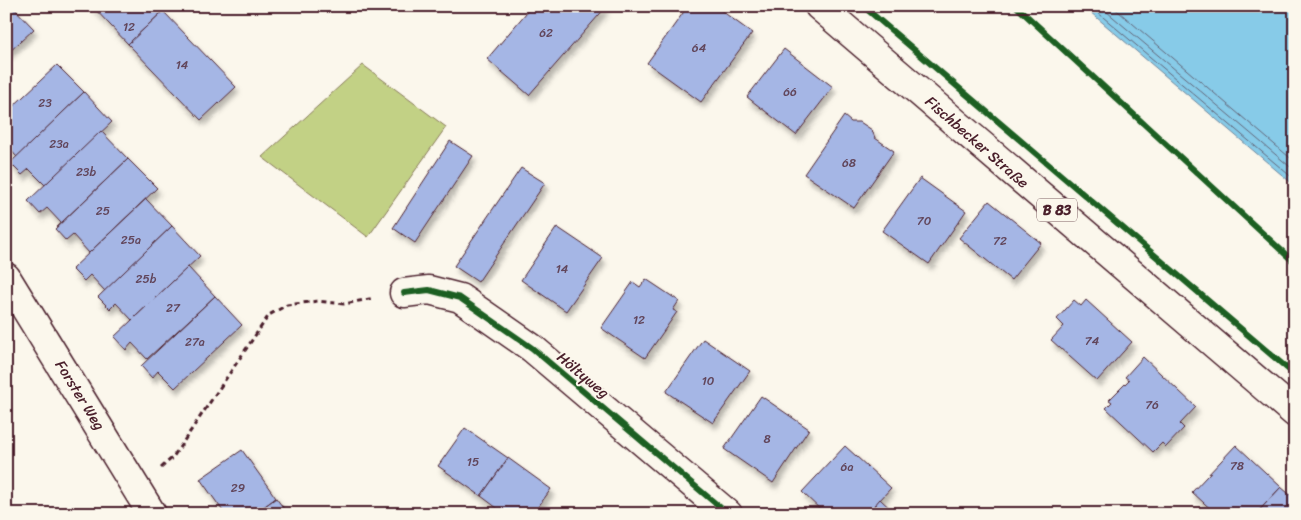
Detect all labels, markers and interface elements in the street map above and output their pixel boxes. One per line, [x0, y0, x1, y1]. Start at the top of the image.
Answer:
house number: 12 [123, 16, 135, 38]
house number: 62 [539, 22, 553, 44]
house number: 64 [692, 37, 707, 59]
house number: 14 [176, 54, 189, 76]
house number: 66 [783, 81, 797, 103]
street label: Fischbecker Straße [919, 89, 1035, 195]
house number: 23 [38, 92, 52, 114]
house number: 23a [49, 133, 69, 155]
house number: 68 [842, 152, 856, 174]
house number: 23b [76, 161, 96, 183]
road number: B 83 [1037, 198, 1077, 222]
house number: 25 [96, 200, 110, 222]
house number: 70 [917, 210, 932, 232]
house number: 25a [121, 229, 141, 251]
house number: 72 [993, 230, 1007, 252]
house number: 14 [556, 258, 569, 280]
house number: 25b [136, 268, 157, 290]
house number: 27 [166, 297, 181, 319]
house number: 12 [633, 309, 645, 331]
house number: 74 [1085, 330, 1100, 352]
house number: 27a [185, 331, 205, 353]
street label: Höltyweg [551, 345, 616, 405]
street label: Forster Weg [48, 355, 112, 436]
house number: 10 [702, 370, 715, 392]
house number: 76 [1145, 394, 1159, 416]
house number: 8 [763, 428, 771, 450]
house number: 15 [467, 451, 479, 473]
house number: 78 [1230, 455, 1244, 477]
house number: 6a [841, 456, 853, 478]
house number: 29 [231, 477, 245, 499]

